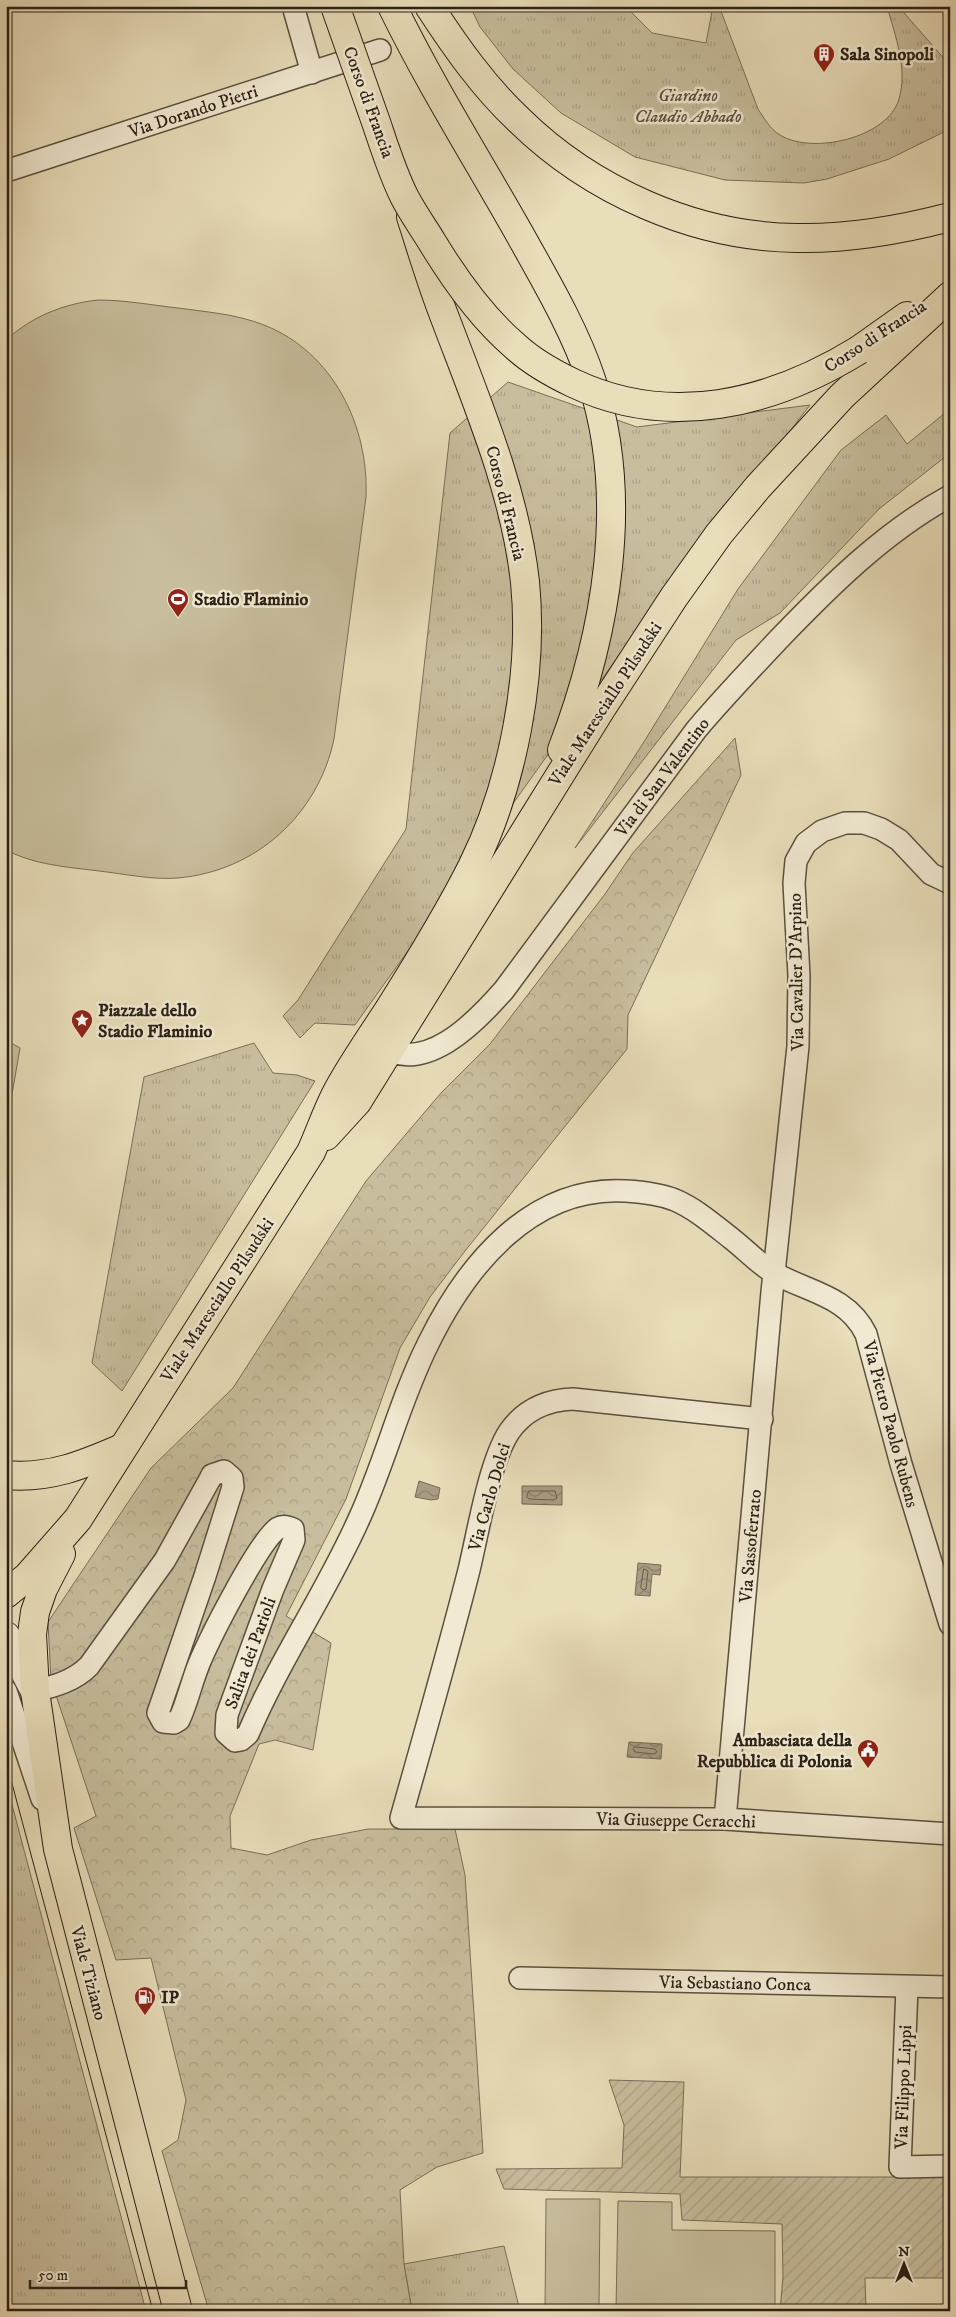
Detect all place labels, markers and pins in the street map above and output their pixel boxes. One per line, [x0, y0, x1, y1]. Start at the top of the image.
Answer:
building icon: Sala Sinopoli [812, 42, 836, 73]
place label: Sala Sinopoli [840, 44, 934, 66]
sports icon: Stadio Flaminio [166, 587, 190, 618]
place label: Stadio Flaminio [194, 589, 308, 611]
place label: Piazzale dello Stadio Flaminio [98, 1000, 212, 1043]
place icon: Piazzale dello Stadio Flaminio [70, 1008, 94, 1039]
place label: Ambasciata della Repubblica di Polonia [697, 1730, 852, 1773]
public building icon: Ambasciata della Repubblica di Polonia [856, 1738, 880, 1769]
fuel station icon: IP [133, 1985, 157, 2016]
place label: IP [161, 1987, 179, 2009]

